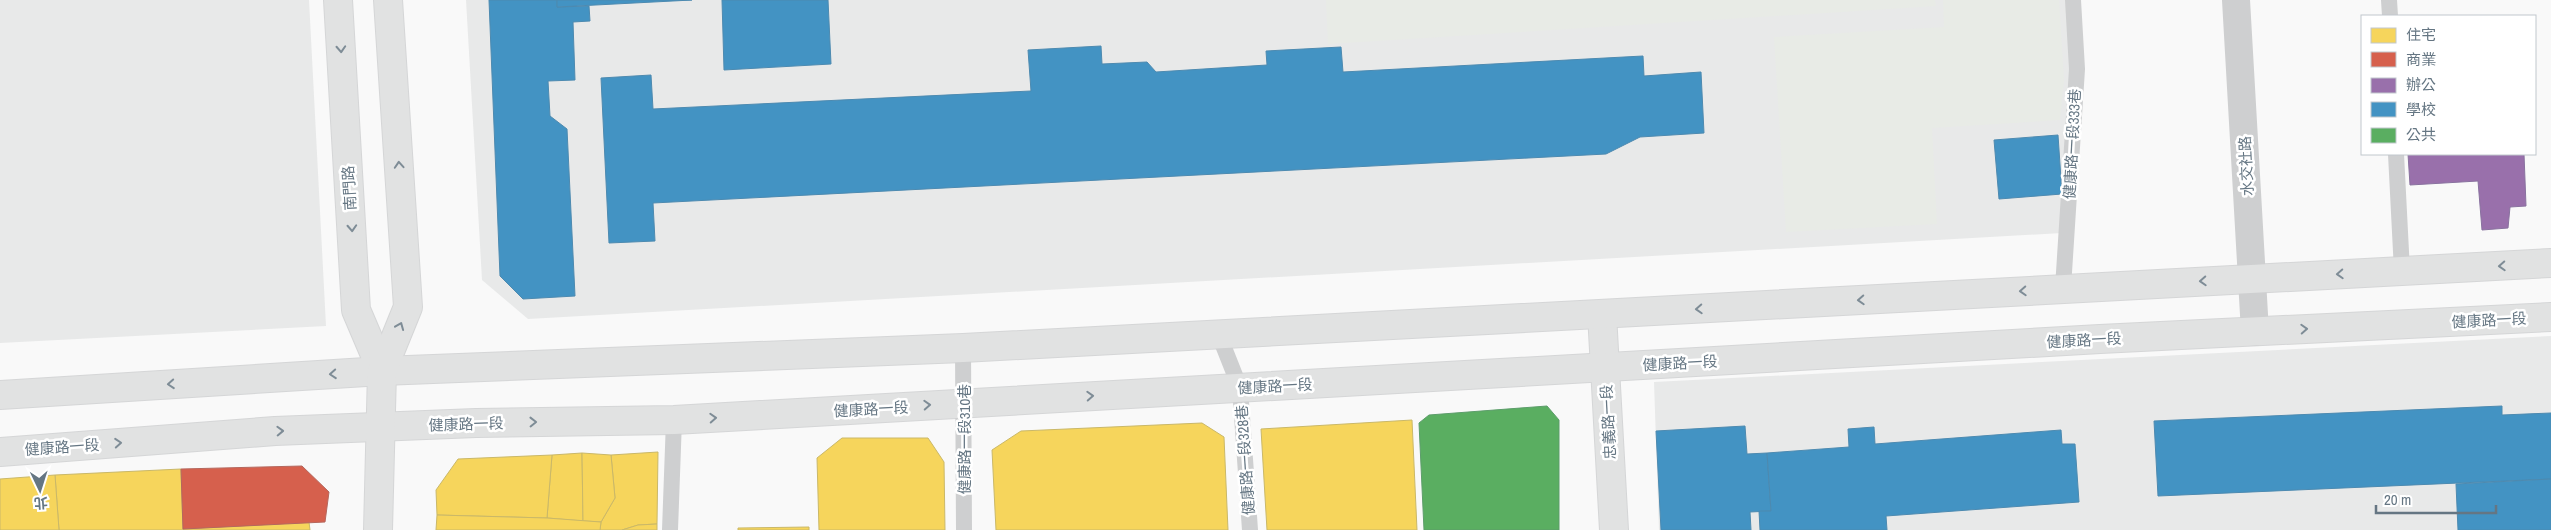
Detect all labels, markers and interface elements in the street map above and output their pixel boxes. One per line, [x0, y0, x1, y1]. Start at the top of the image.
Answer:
legend [2361, 15, 2536, 155]
text: 住宅 [2406, 24, 2436, 45]
one-way arrow [336, 45, 347, 53]
text: 商業 [2406, 49, 2436, 70]
text: 辦公 [2406, 74, 2436, 95]
street label: 健康路一段333巷 [2059, 88, 2085, 200]
text: 學校 [2406, 99, 2436, 120]
text: 公共 [2406, 124, 2436, 145]
street label: 水交社路 [2234, 135, 2258, 197]
one-way arrow [393, 161, 404, 169]
street label: 南門路 [337, 165, 361, 211]
one-way arrow [346, 225, 357, 233]
one-way arrow [2498, 260, 2506, 271]
one-way arrow [2336, 269, 2344, 280]
one-way arrow [2199, 276, 2206, 286]
one-way arrow [2019, 285, 2027, 296]
one-way arrow [1857, 294, 1865, 305]
one-way arrow [1695, 303, 1703, 314]
street label: 健康路一段 [2451, 308, 2527, 332]
one-way arrow [394, 322, 405, 331]
one-way arrow [2300, 324, 2308, 335]
street label: 健康路一段 [2046, 328, 2122, 352]
street label: 健康路一段 [1642, 351, 1718, 375]
one-way arrow [329, 369, 337, 380]
street label: 健康路一段 [1237, 374, 1313, 398]
one-way arrow [167, 379, 175, 390]
street label: 健康路一段310巷 [954, 384, 975, 494]
street label: 忠義路一段 [1596, 384, 1620, 460]
one-way arrow [1086, 391, 1094, 402]
street label: 健康路一段 [833, 397, 909, 421]
one-way arrow [924, 400, 932, 411]
street label: 健康路一段328巷 [1231, 404, 1259, 516]
street label: 健康路一段 [428, 412, 504, 436]
one-way arrow [709, 412, 717, 423]
one-way arrow [530, 417, 537, 427]
one-way arrow [277, 425, 285, 436]
street label: 健康路一段 [24, 434, 100, 460]
one-way arrow [115, 437, 123, 448]
north arrow [15, 465, 65, 515]
scale bar [2376, 482, 2496, 514]
text: 20 m [2384, 489, 2411, 510]
text: 北 [33, 494, 49, 512]

